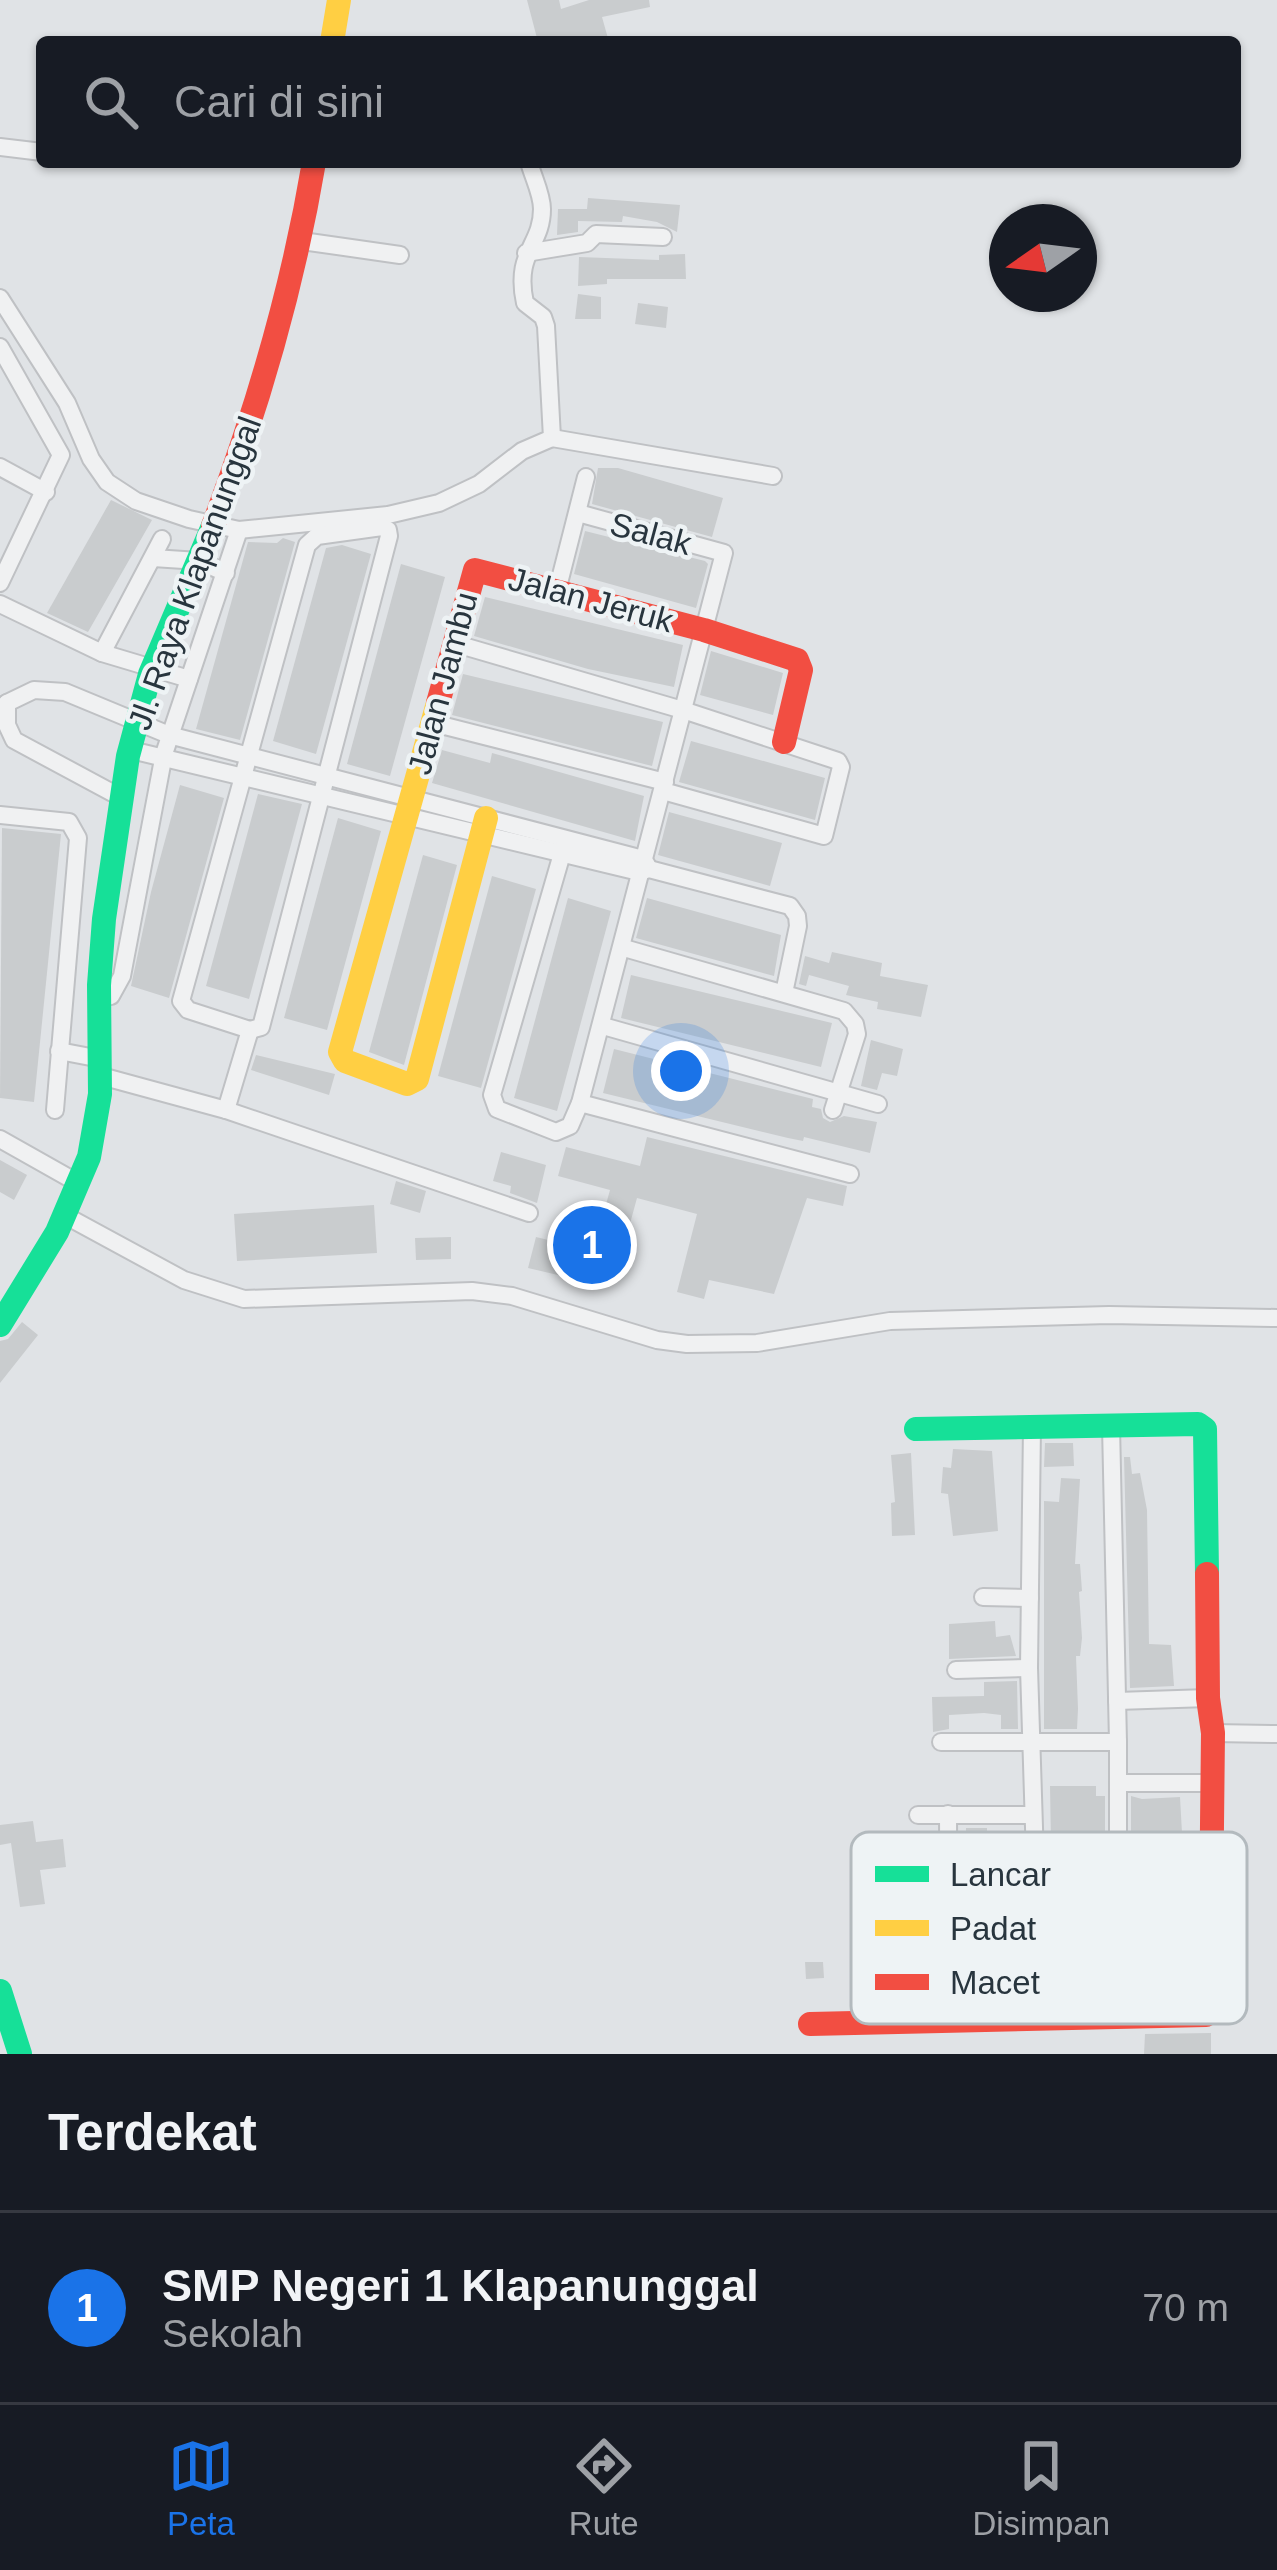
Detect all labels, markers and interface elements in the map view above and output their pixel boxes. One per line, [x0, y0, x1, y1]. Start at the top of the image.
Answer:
search box [36, 36, 1241, 168]
icon: search [78, 69, 144, 135]
text: Cari di sini [174, 76, 384, 127]
north arrow [989, 204, 1097, 312]
street label: Jl. Raya Klapanunggal [121, 412, 268, 735]
street label: Salak [606, 505, 696, 562]
street label: Jalan Jeruk [505, 560, 678, 639]
street label: Jalan Jambu [400, 588, 485, 778]
your location [651, 1041, 711, 1101]
pin: 1 [553, 1200, 631, 1290]
legend [851, 1832, 1247, 2024]
text: Lancar [950, 1856, 1051, 1893]
text: Padat [950, 1910, 1036, 1947]
text: Macet [950, 1964, 1040, 2001]
text: Terdekat [48, 2104, 257, 2161]
text: SMP Negeri 1 Klapanunggal [162, 2260, 759, 2311]
text: 1 [76, 2286, 98, 2329]
text: 70 m [1142, 2286, 1229, 2329]
text: Sekolah [162, 2312, 303, 2355]
tab: Peta [167, 2433, 235, 2543]
tab: Rute [569, 2433, 639, 2543]
tab: Disimpan [972, 2433, 1110, 2543]

